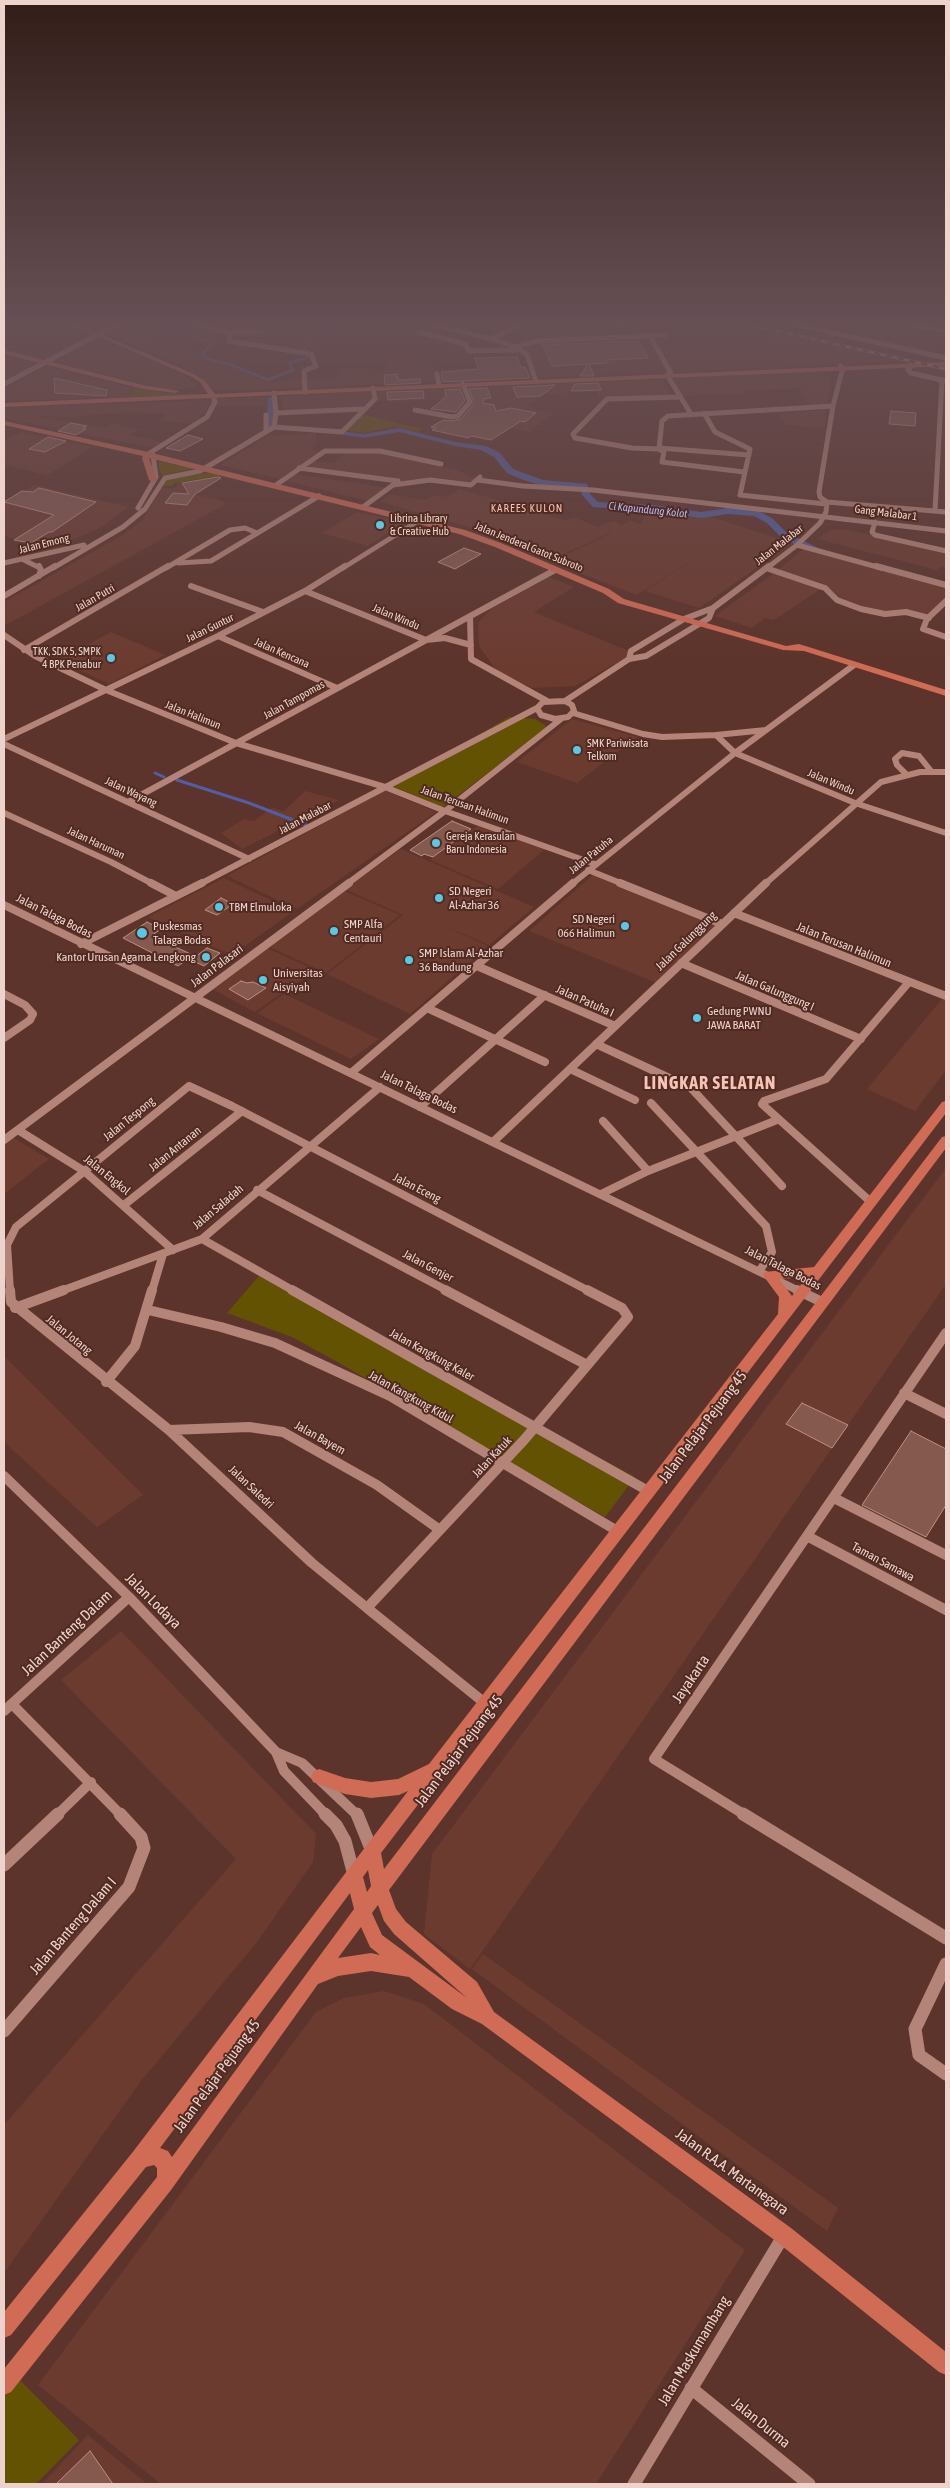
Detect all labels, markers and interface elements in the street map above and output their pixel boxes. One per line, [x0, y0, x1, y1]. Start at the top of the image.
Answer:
water label: Ci Kapundung Kolot [608, 499, 688, 521]
district label: KAREES KULON [489, 502, 565, 516]
street label: Gang Malabar 1 [854, 503, 918, 523]
place label: Librina Library & Creative Hub [390, 512, 449, 538]
marker: Librina Library & Creative Hub [374, 519, 386, 531]
street label: Jalan Jenderal Gatot Subroto [473, 519, 585, 575]
street label: Jalan Malabar [752, 522, 806, 568]
street label: Jalan Emong [17, 531, 71, 557]
street label: Jalan Putri [73, 581, 117, 615]
street label: Jalan Windu [370, 601, 422, 633]
street label: Jalan Guntur [184, 611, 236, 645]
street label: Jalan Kencana [253, 635, 311, 671]
place label: TKK, SDK 5, SMPK 4 BPK Penabur [33, 645, 101, 671]
marker: TKK, SDK 5, SMPK 4 BPK Penabur [105, 652, 117, 664]
street label: Jalan Tampomas [261, 678, 327, 722]
street label: Jalan Halimun [163, 698, 223, 732]
place label: SMK Pariwisata Telkom [587, 737, 648, 763]
marker: SMK Pariwisata Telkom [571, 744, 583, 756]
street label: Jalan Windu [805, 766, 857, 798]
street label: Jalan Wayang [103, 774, 159, 810]
street label: Jalan Terusan Halimun [419, 783, 511, 827]
street label: Jalan Malabar [276, 799, 334, 837]
street label: Jalan Haruman [65, 824, 127, 862]
place label: Gereja Kerasulan Baru Indonesia [446, 830, 515, 856]
street label: Jalan Patuha [566, 833, 616, 877]
marker: Gereja Kerasulan Baru Indonesia [430, 837, 442, 849]
place label: SD Negeri Al-Azhar 36 [449, 884, 499, 912]
street label: Jalan Talaga Bodas [14, 891, 94, 941]
marker: SD Negeri Al-Azhar 36 [433, 892, 445, 904]
place label: TBM Elmuloka [229, 900, 292, 914]
marker: TBM Elmuloka [213, 901, 225, 913]
street label: Jalan Galunggung [652, 908, 720, 974]
place label: SD Negeri 066 Halimun [558, 912, 615, 940]
place label: SMP Alfa Centauri [344, 917, 383, 945]
place label: Puskesmas Talaga Bodas [153, 919, 211, 947]
street label: Jalan Terusan Halimun [794, 919, 894, 971]
marker: SD Negeri 066 Halimun [619, 920, 631, 932]
marker: SMP Alfa Centauri [328, 925, 340, 937]
marker: Puskesmas Talaga Bodas [135, 926, 149, 940]
street label: Jalan Palasari [188, 942, 246, 990]
place label: SMP Islam Al-Azhar 36 Bandung [419, 946, 503, 974]
place label: Kantor Urusan Agama Lengkong [56, 950, 196, 964]
marker: Kantor Urusan Agama Lengkong [200, 951, 212, 963]
marker: SMP Islam Al-Azhar 36 Bandung [403, 954, 415, 966]
place label: Universitas Aisyiyah [273, 966, 323, 994]
street label: Jalan Galunggung I [734, 968, 816, 1014]
marker: Universitas Aisyiyah [257, 974, 269, 986]
street label: Jalan Patuha I [554, 982, 616, 1020]
place label: Gedung PWNU JAWA BARAT [707, 1004, 772, 1032]
marker: Gedung PWNU JAWA BARAT [691, 1012, 703, 1024]
street label: Jalan Talaga Bodas [378, 1067, 460, 1117]
district label: LINGKAR SELATAN [642, 1072, 778, 1094]
street label: Jalan Tespong [100, 1094, 158, 1144]
street label: Jalan Antanan [146, 1123, 204, 1175]
street label: Jalan Engkol [81, 1152, 133, 1198]
street label: Jalan Eceng [391, 1170, 443, 1206]
street label: Jalan Saladah [190, 1182, 246, 1232]
street label: Jalan Talaga Bodas [743, 1243, 823, 1293]
street label: Jalan Genjer [400, 1247, 456, 1285]
street label: Jalan Jotang [43, 1312, 95, 1358]
street label: Jalan Kangkung Kaler [387, 1326, 477, 1384]
street label: Jalan Pelajar Pejuang 45 [655, 1367, 751, 1487]
street label: Jalan Kangkung Kidul [366, 1368, 456, 1426]
street label: Jalan Bayem [292, 1418, 348, 1458]
street label: Jalan Katuk [469, 1433, 515, 1481]
street label: Jalan Saledri [225, 1462, 277, 1512]
street label: Taman Samawa [849, 1539, 917, 1585]
street label: Jalan Lodaya [121, 1569, 185, 1633]
street label: Jalan Banteng Dalam [18, 1586, 116, 1680]
street label: Jayakarta [668, 1652, 714, 1706]
street label: Jalan Pelajar Pejuang 45 [411, 1691, 507, 1811]
street label: Jalan Banteng Dalam I [26, 1874, 120, 1978]
street label: Jalan Pelajar Pejuang 45 [170, 2016, 264, 2136]
street label: Jalan R.A.A. Martanegara [672, 2125, 792, 2219]
street label: Jalan Maskumambang [654, 2293, 734, 2409]
street label: Jalan Durma [728, 2394, 794, 2452]

